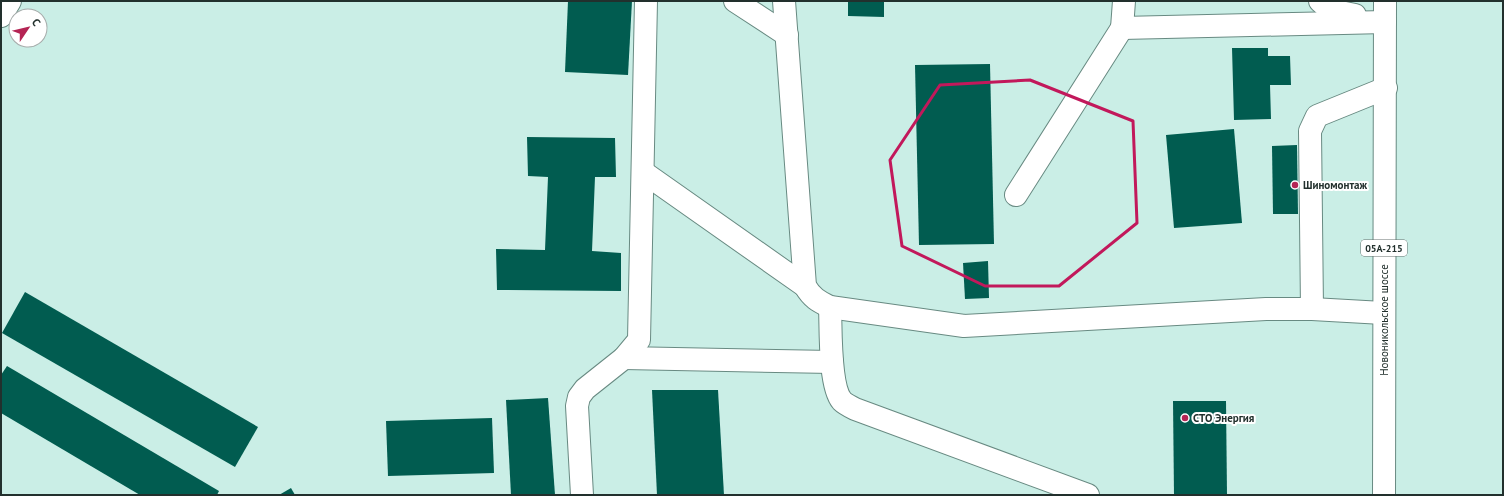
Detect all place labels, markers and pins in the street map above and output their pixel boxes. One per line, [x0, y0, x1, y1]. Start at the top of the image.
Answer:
place label: Шиномонтаж [1303, 178, 1367, 192]
marker: Шиномонтаж [1290, 180, 1300, 190]
place label: СТО Энергия [1193, 411, 1254, 425]
marker: СТО Энергия [1180, 413, 1190, 423]

